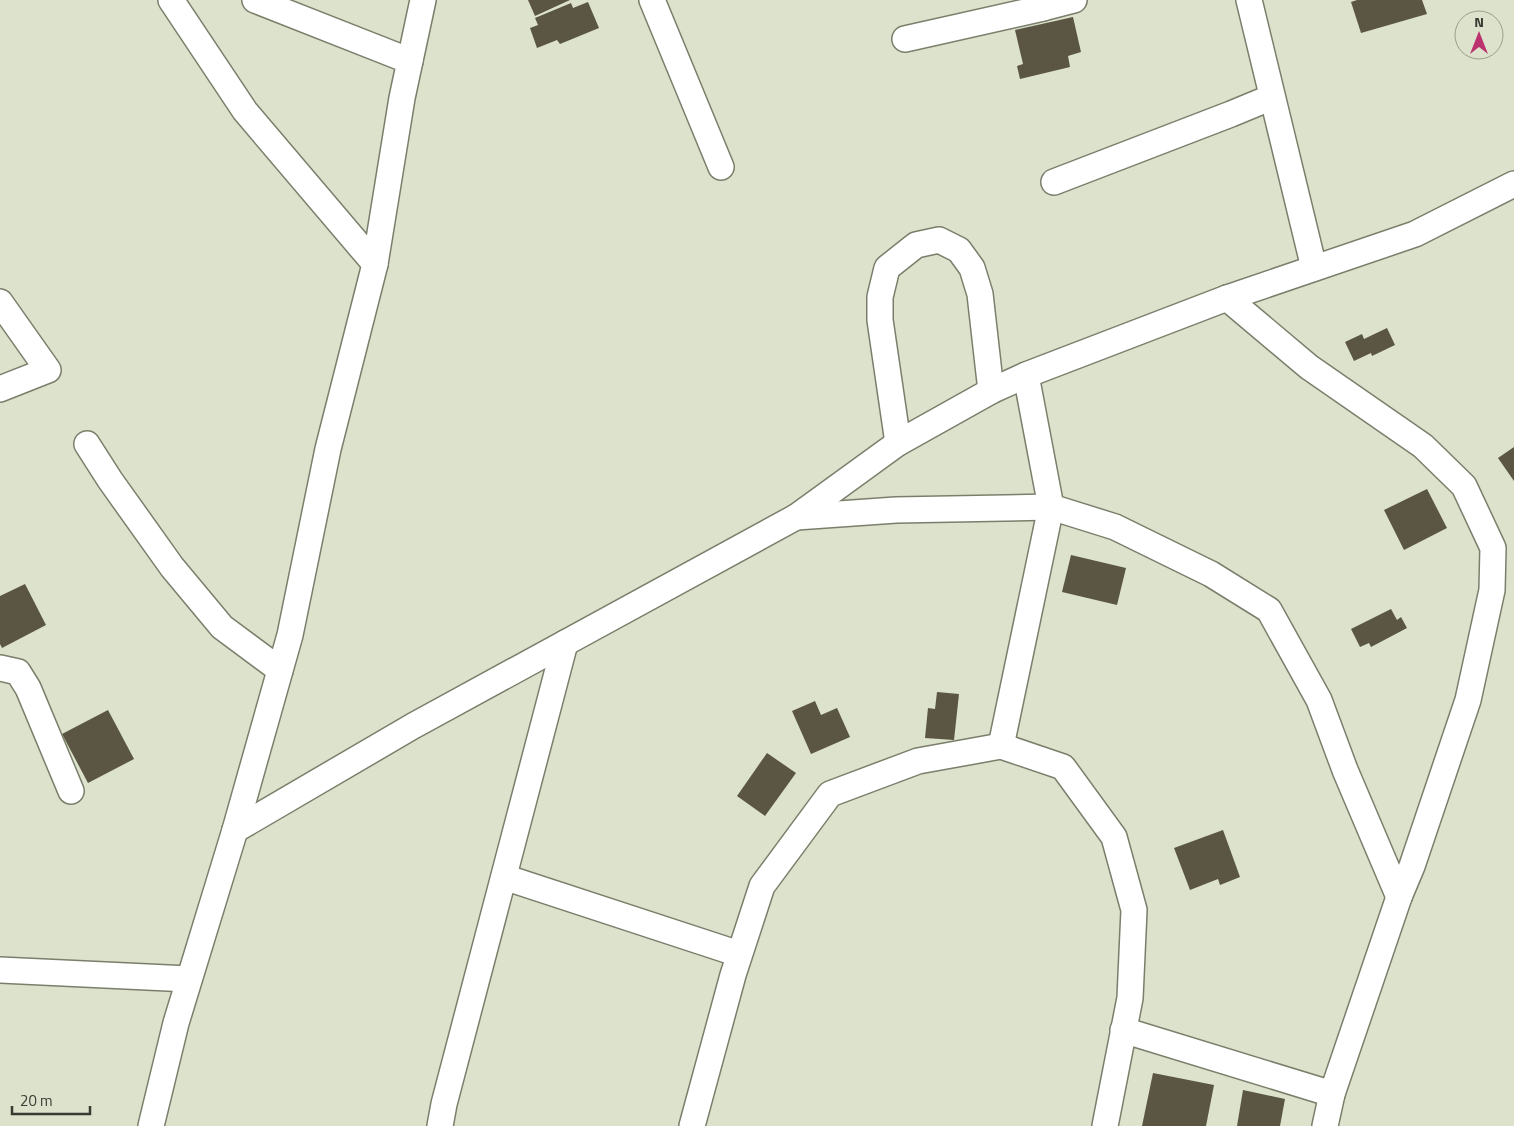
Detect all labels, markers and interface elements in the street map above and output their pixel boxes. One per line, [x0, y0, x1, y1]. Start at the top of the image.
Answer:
north arrow [1454, 10, 1504, 60]
text: N [1474, 11, 1484, 32]
scale bar [12, 1084, 90, 1116]
text: 20 m [20, 1089, 53, 1112]

